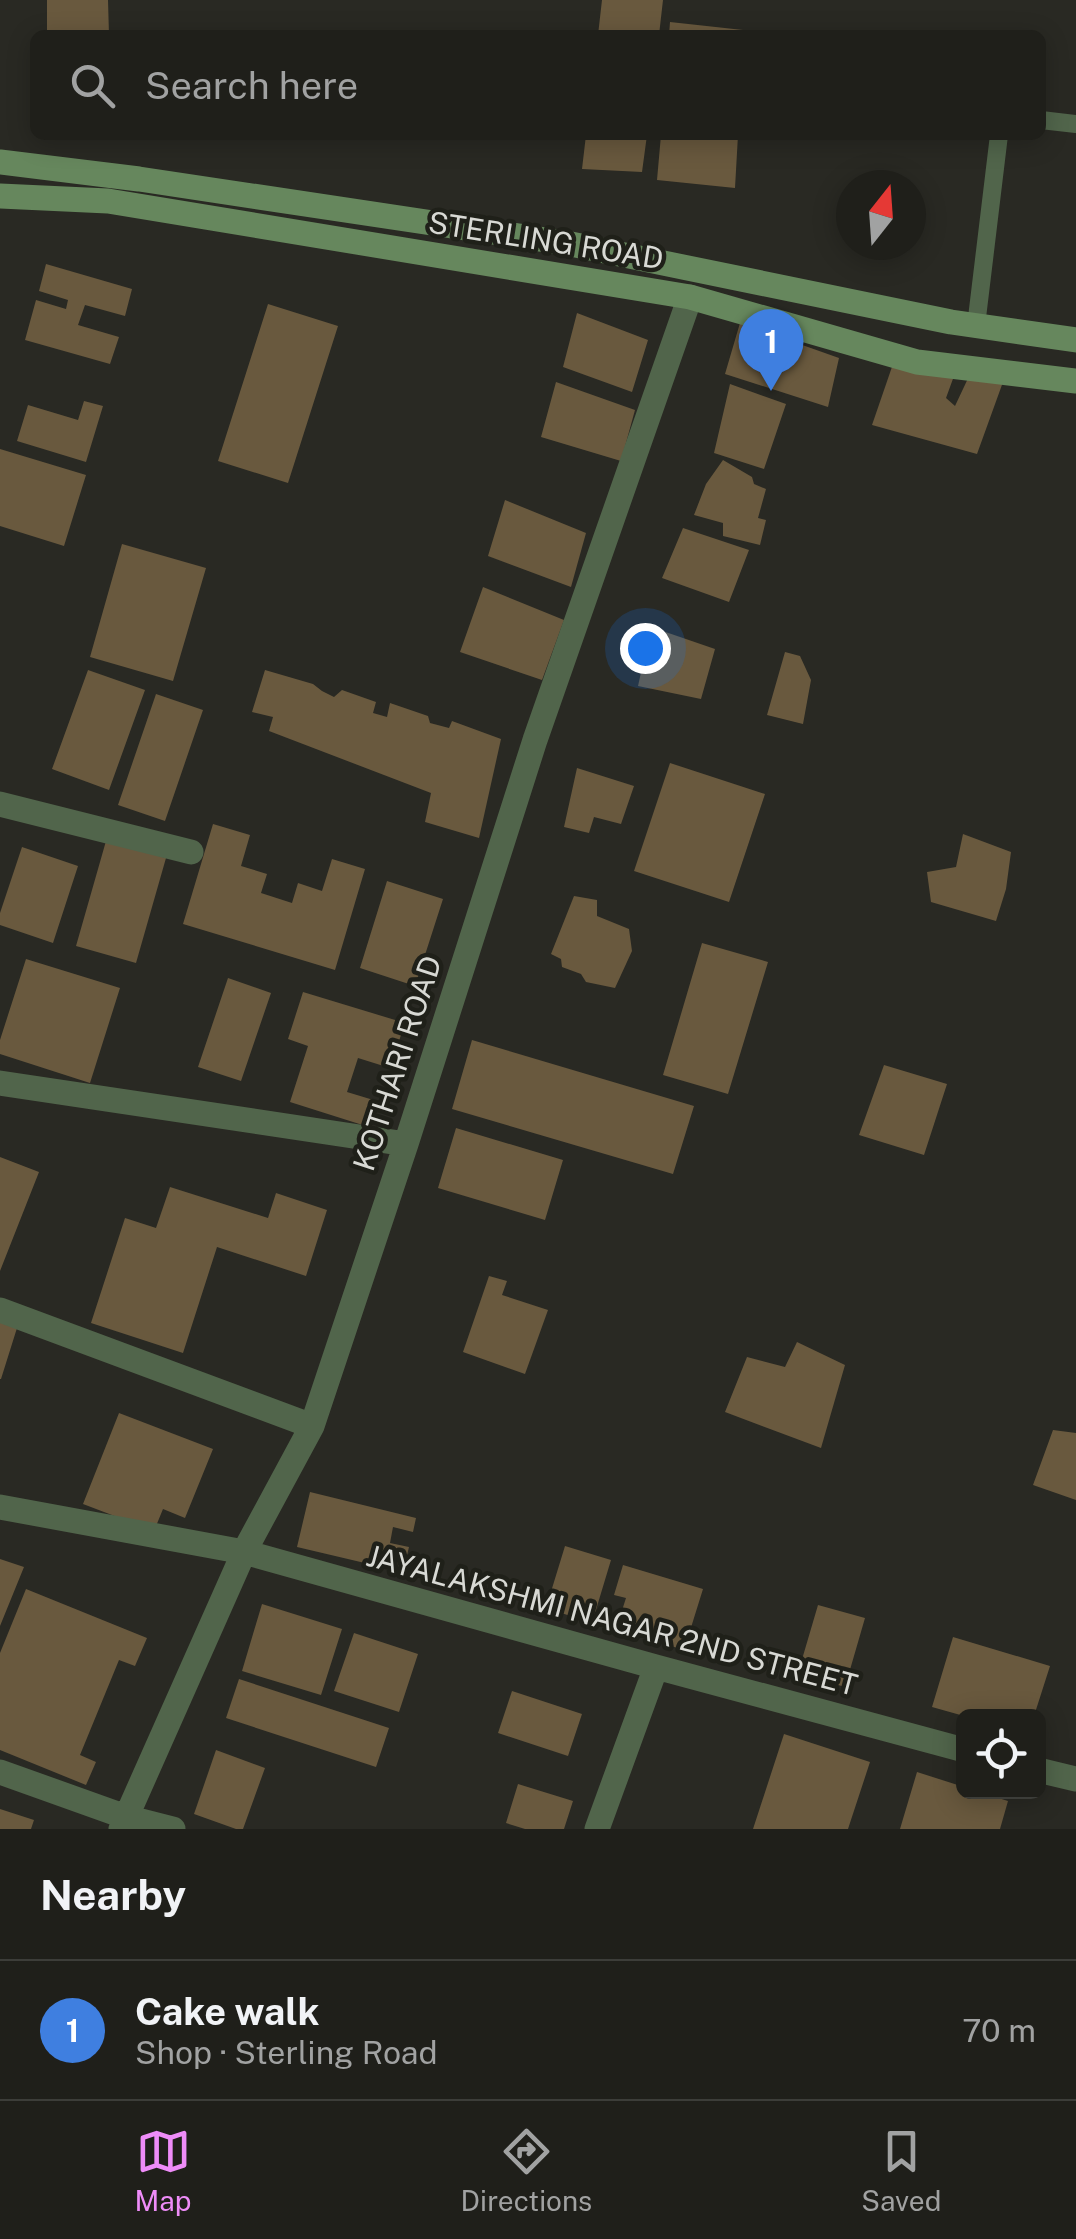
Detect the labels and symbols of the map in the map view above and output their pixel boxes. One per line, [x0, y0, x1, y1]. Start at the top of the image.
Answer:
north arrow [836, 170, 926, 260]
street label: STERLING ROAD [426, 204, 666, 276]
pin: 1 [738, 308, 804, 391]
your location [620, 623, 671, 674]
street label: KOTHARI ROAD [345, 951, 449, 1175]
street label: JAYALAKSHMI NAGAR 2ND STREET [363, 1537, 862, 1703]

